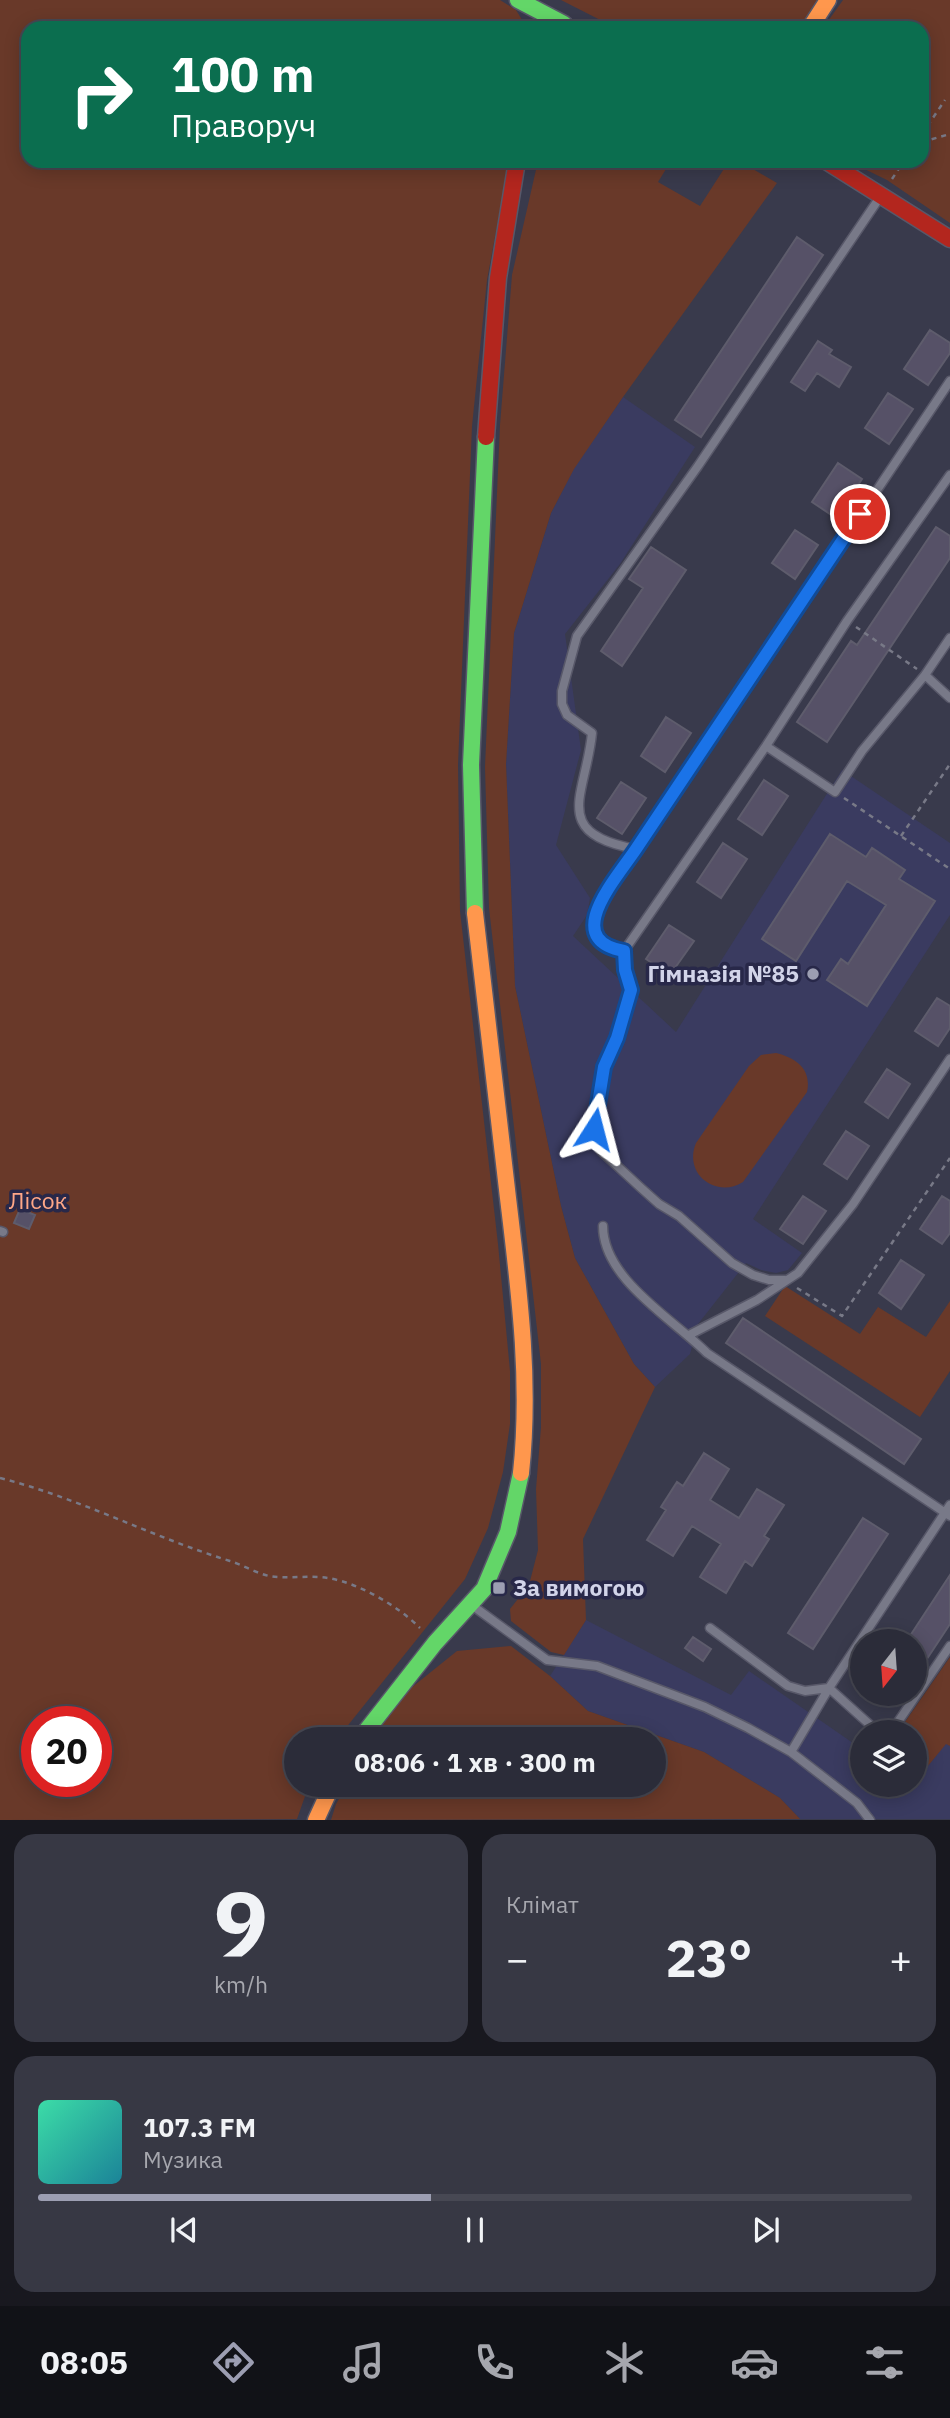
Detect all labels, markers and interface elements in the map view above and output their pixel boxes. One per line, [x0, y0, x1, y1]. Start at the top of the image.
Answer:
text: 100 m [171, 42, 315, 105]
icon: right [56, 49, 147, 140]
text: Праворуч [171, 104, 316, 146]
pin [830, 484, 890, 544]
icon: arrive [841, 495, 879, 533]
place label: Гімназія №85 [647, 958, 799, 988]
marker: Гімназія №85 [805, 966, 821, 982]
position arrow [557, 1092, 631, 1166]
park label: Лісок [9, 1185, 67, 1215]
place label: За вимогою [513, 1572, 644, 1602]
marker: За вимогою [491, 1580, 507, 1596]
north arrow [850, 1629, 928, 1706]
map controls [850, 1629, 927, 1797]
speed limit sign: 20 [21, 1706, 112, 1797]
button: layers [850, 1720, 927, 1797]
text: 08:06 · 1 хв · 300 m [354, 1745, 596, 1779]
text: 9 [214, 1864, 268, 1982]
text: Клімат [506, 1889, 579, 1919]
text: 23° [666, 1924, 752, 1991]
text: − [506, 1934, 529, 1983]
text: + [889, 1934, 912, 1983]
text: km/h [214, 1969, 268, 1999]
text: 107.3 FM [143, 2110, 256, 2144]
text: Музика [143, 2144, 223, 2174]
icon: previous [165, 2211, 203, 2249]
icon: pause [456, 2211, 494, 2249]
icon: next [747, 2211, 785, 2249]
icon: directions [209, 2338, 258, 2387]
icon: music [339, 2338, 388, 2387]
icon: phone [470, 2338, 519, 2387]
icon: climate [600, 2338, 649, 2387]
icon: car [730, 2338, 779, 2387]
icon: filters [860, 2338, 909, 2387]
text: 08:05 [41, 2341, 128, 2383]

